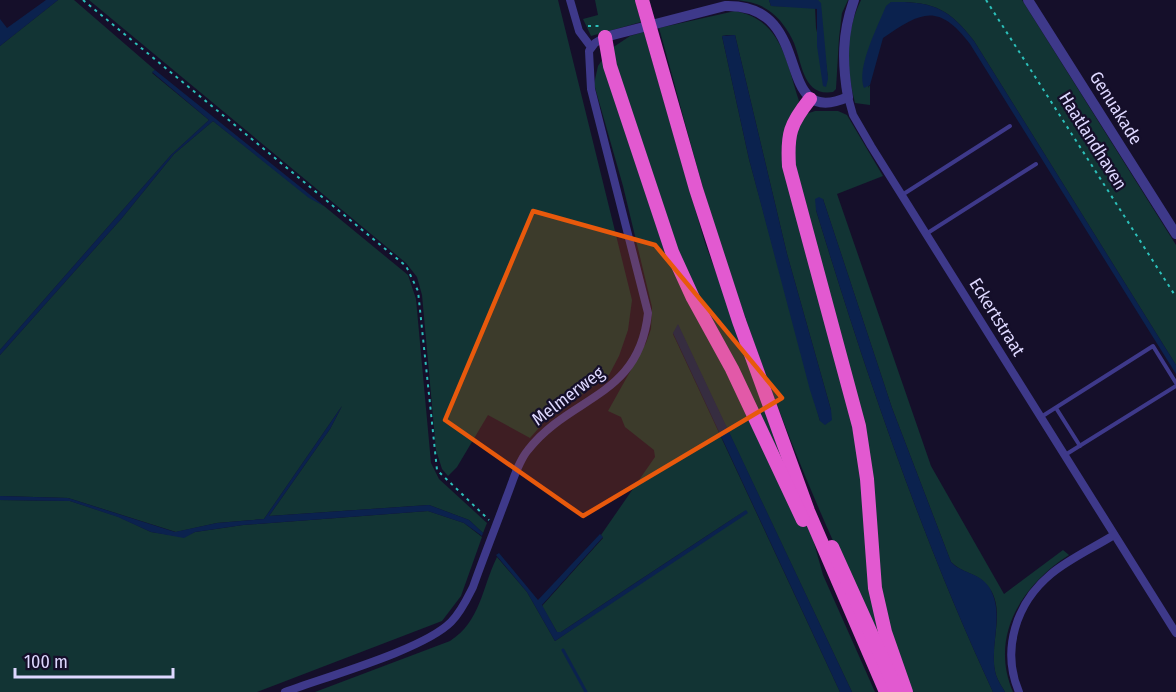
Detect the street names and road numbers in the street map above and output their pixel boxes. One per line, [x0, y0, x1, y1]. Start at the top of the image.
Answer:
street label: Genuakade [1085, 67, 1147, 149]
street label: Haatlandhaven [1054, 88, 1132, 194]
street label: Eckertstraat [964, 274, 1030, 360]
street label: Melmerweg [528, 361, 609, 430]

